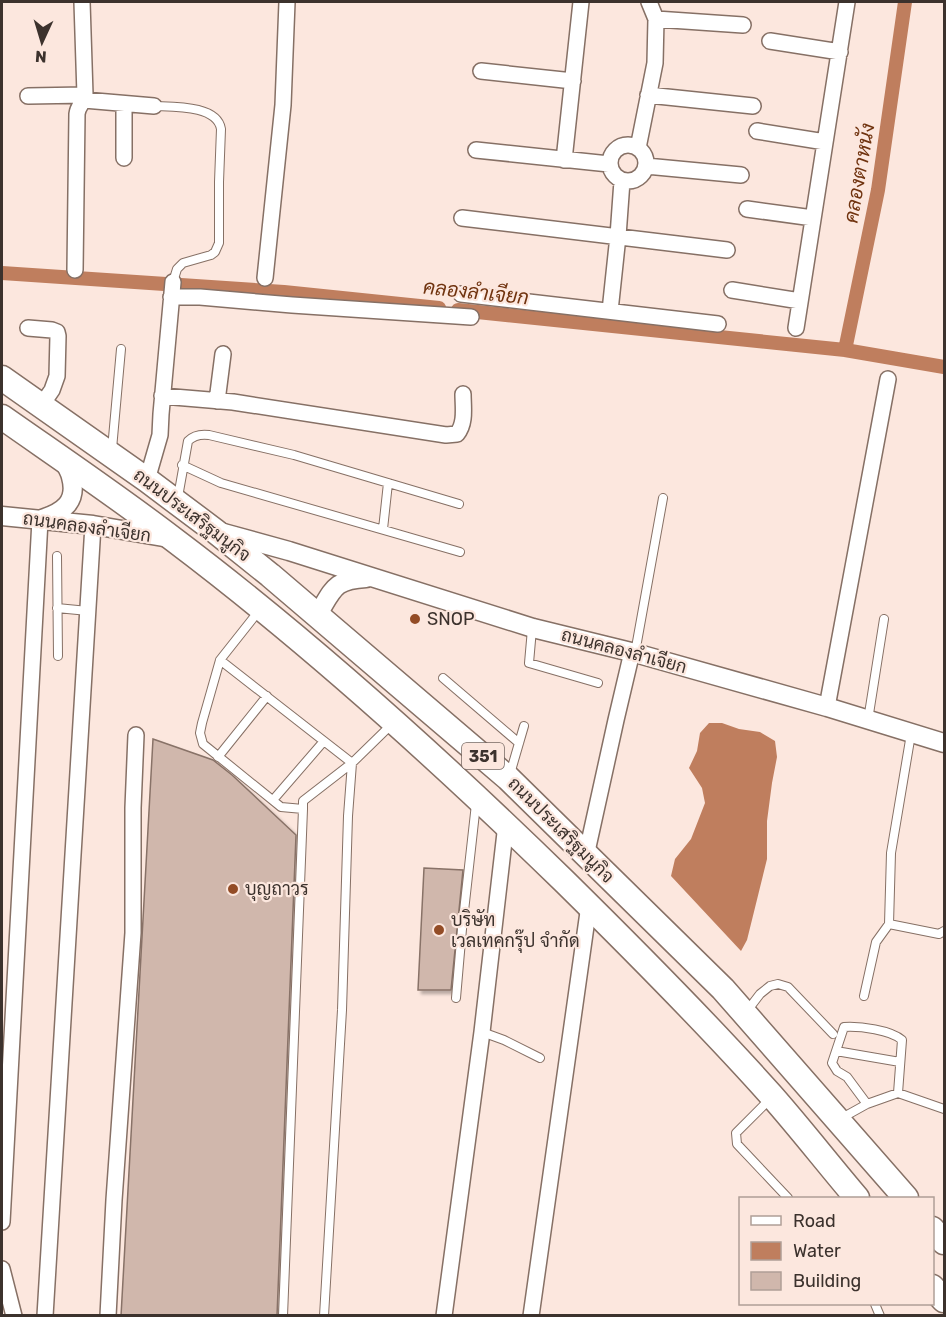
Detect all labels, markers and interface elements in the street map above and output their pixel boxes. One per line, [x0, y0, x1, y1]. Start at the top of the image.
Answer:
north arrow [12, 12, 72, 72]
text: N [35, 47, 47, 66]
water label: คลองตาหนัง [838, 121, 880, 225]
water label: คลองลำเจียก [422, 274, 530, 309]
street label: ถนนประเสริฐมนูกิจ [128, 464, 255, 568]
street label: ถนนคลองลำเจียก [22, 505, 153, 547]
place label: SNOP [427, 608, 474, 630]
marker: SNOP [408, 612, 422, 626]
street label: ถนนคลองลำเจียก [559, 622, 690, 678]
road number: 351 [462, 743, 504, 769]
street label: ถนนประเสริฐมนูกิจ [502, 772, 619, 889]
place label: บุญถาวร [245, 878, 309, 901]
marker: บุญถาวร [226, 882, 240, 896]
place label: บริษัท เวลเทคกรุ๊ป จำกัด [451, 909, 580, 953]
marker: บริษัท เวลเทคกรุ๊ป จำกัด [432, 923, 446, 937]
legend [739, 1197, 934, 1305]
text: Road [793, 1210, 836, 1232]
text: Water [793, 1240, 841, 1262]
text: Building [793, 1270, 861, 1292]

